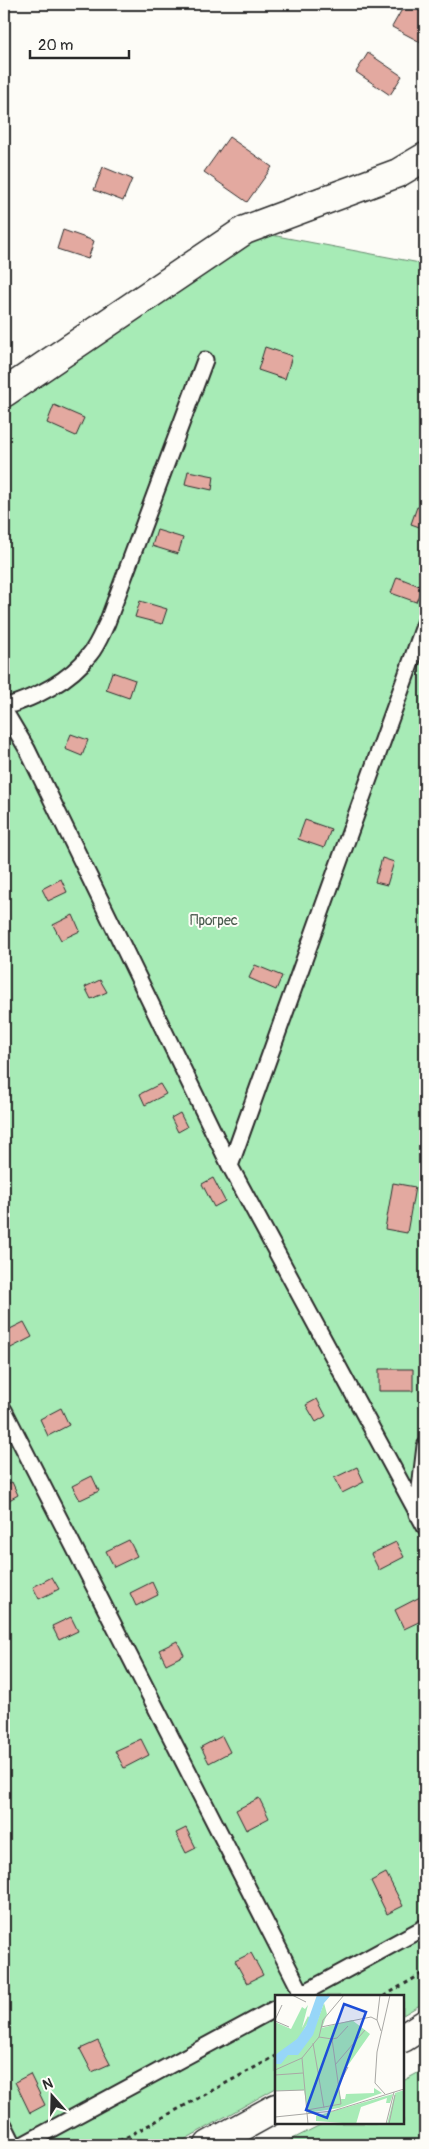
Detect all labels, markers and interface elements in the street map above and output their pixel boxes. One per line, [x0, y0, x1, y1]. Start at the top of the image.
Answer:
scale bar [30, 28, 129, 60]
text: 20 m [38, 36, 73, 55]
park label: Прогрес [190, 912, 238, 929]
inset map [275, 1995, 404, 2124]
north arrow [28, 2072, 78, 2122]
text: N [40, 2075, 55, 2094]

